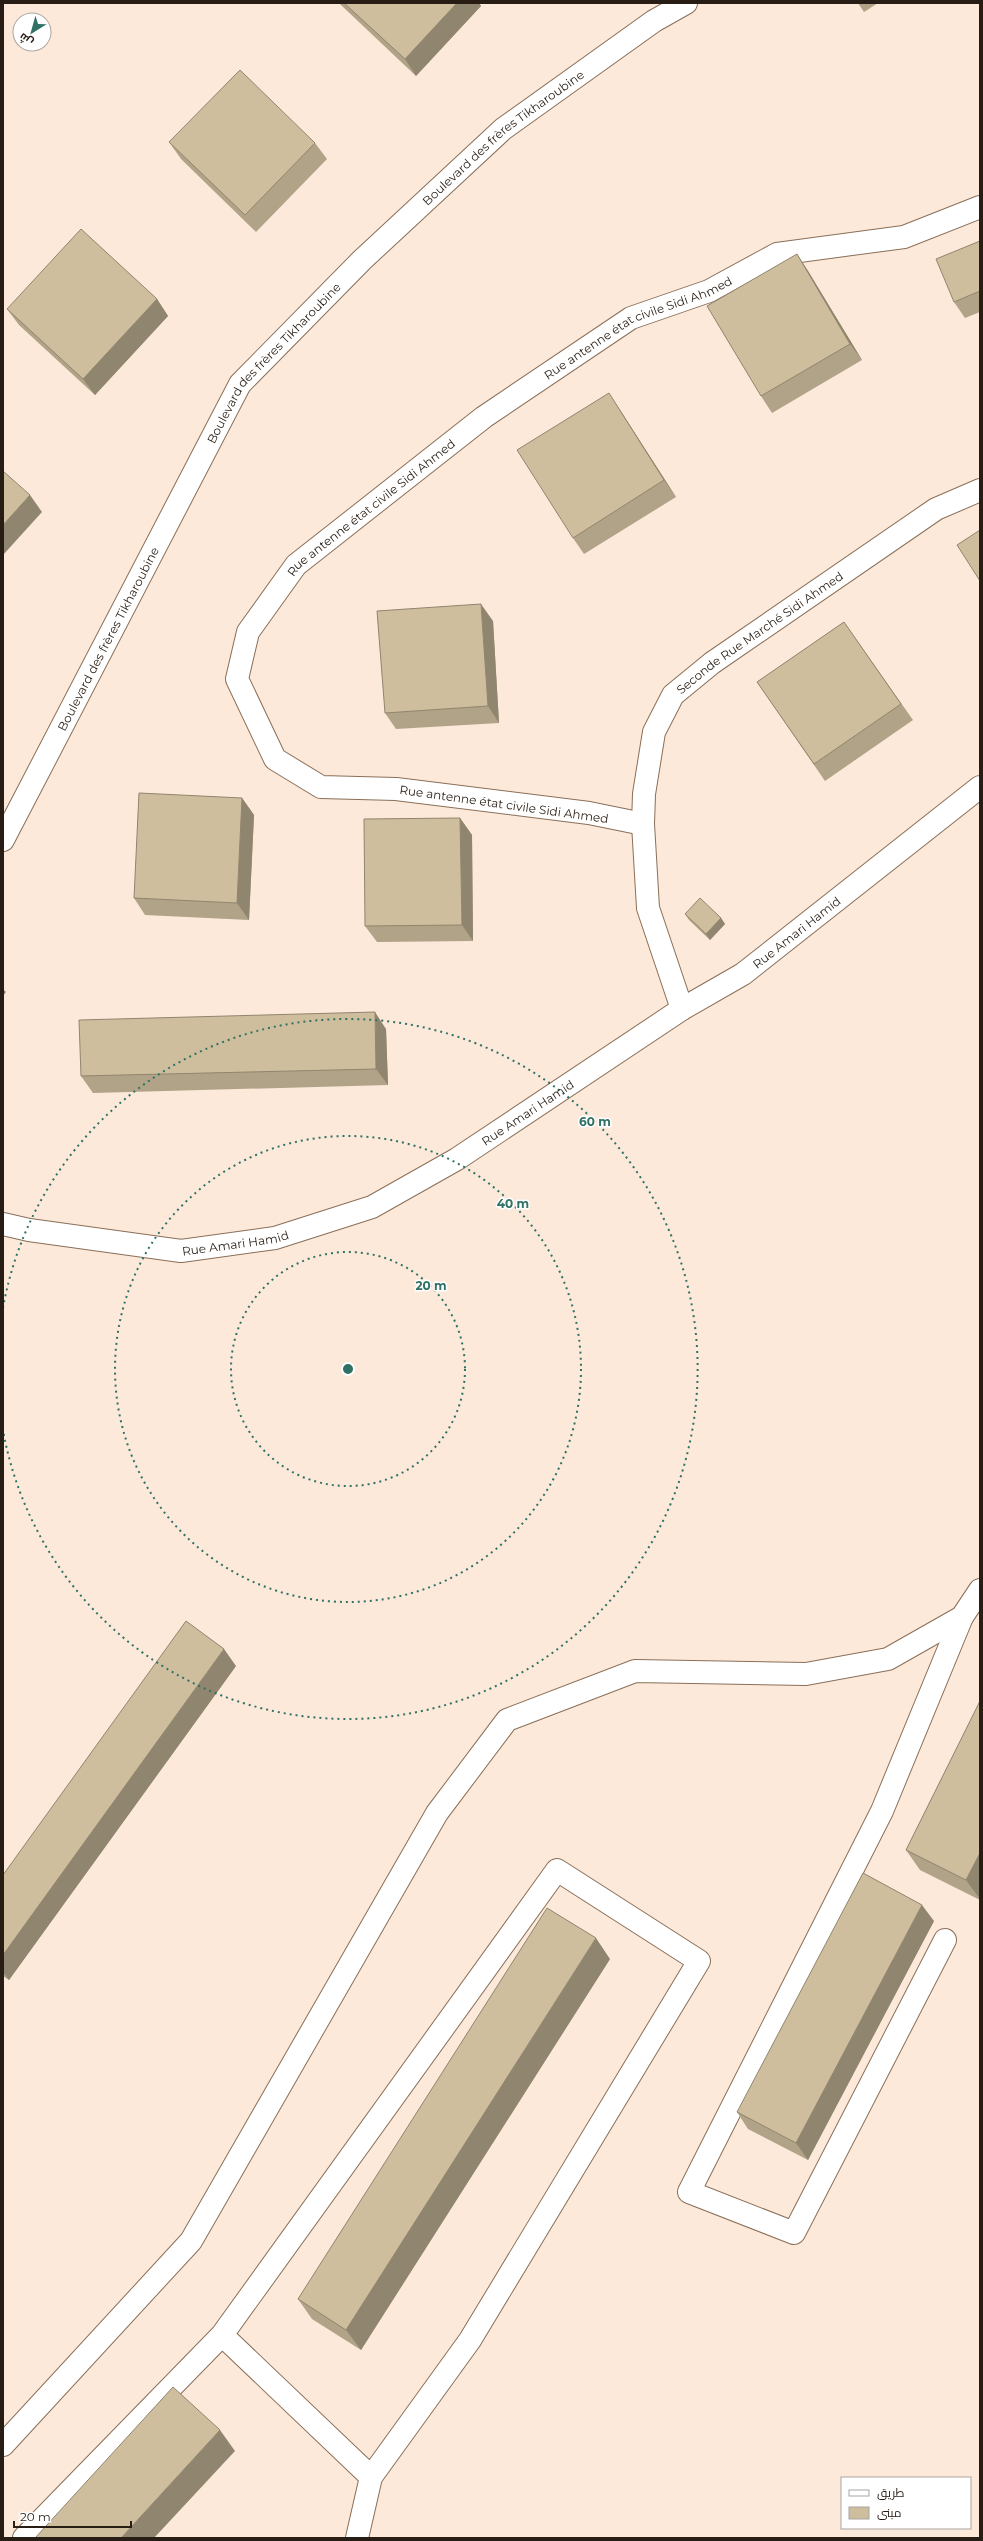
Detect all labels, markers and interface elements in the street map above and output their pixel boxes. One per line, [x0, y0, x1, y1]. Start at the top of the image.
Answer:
north arrow [12, 12, 52, 52]
text: ش [16, 30, 36, 50]
street label: Boulevard des frères Tikharoubine [419, 66, 587, 208]
street label: Rue antenne état civile Sidi Ahmed [541, 273, 734, 382]
street label: Boulevard des frères Tikharoubine [203, 279, 343, 446]
street label: Rue antenne état civile Sidi Ahmed [283, 435, 458, 579]
street label: Boulevard des frères Tikharoubine [54, 544, 162, 733]
street label: Seconde Rue Marché Sidi Ahmed [673, 568, 846, 697]
street label: Rue antenne état civile Sidi Ahmed [398, 782, 610, 826]
street label: Rue Amari Hamid [749, 893, 843, 971]
street label: Rue Amari Hamid [478, 1076, 576, 1148]
text: 60 m [579, 1114, 611, 1129]
text: 40 m [497, 1196, 529, 1211]
street label: Rue Amari Hamid [181, 1227, 290, 1258]
text: 20 m [415, 1278, 447, 1293]
centre of rings [341, 1362, 355, 1376]
legend [841, 2477, 971, 2529]
text: طريق [877, 2485, 905, 2500]
scale bar [14, 2503, 131, 2529]
text: مبنى [877, 2505, 902, 2520]
text: 20 m [20, 2509, 51, 2524]

